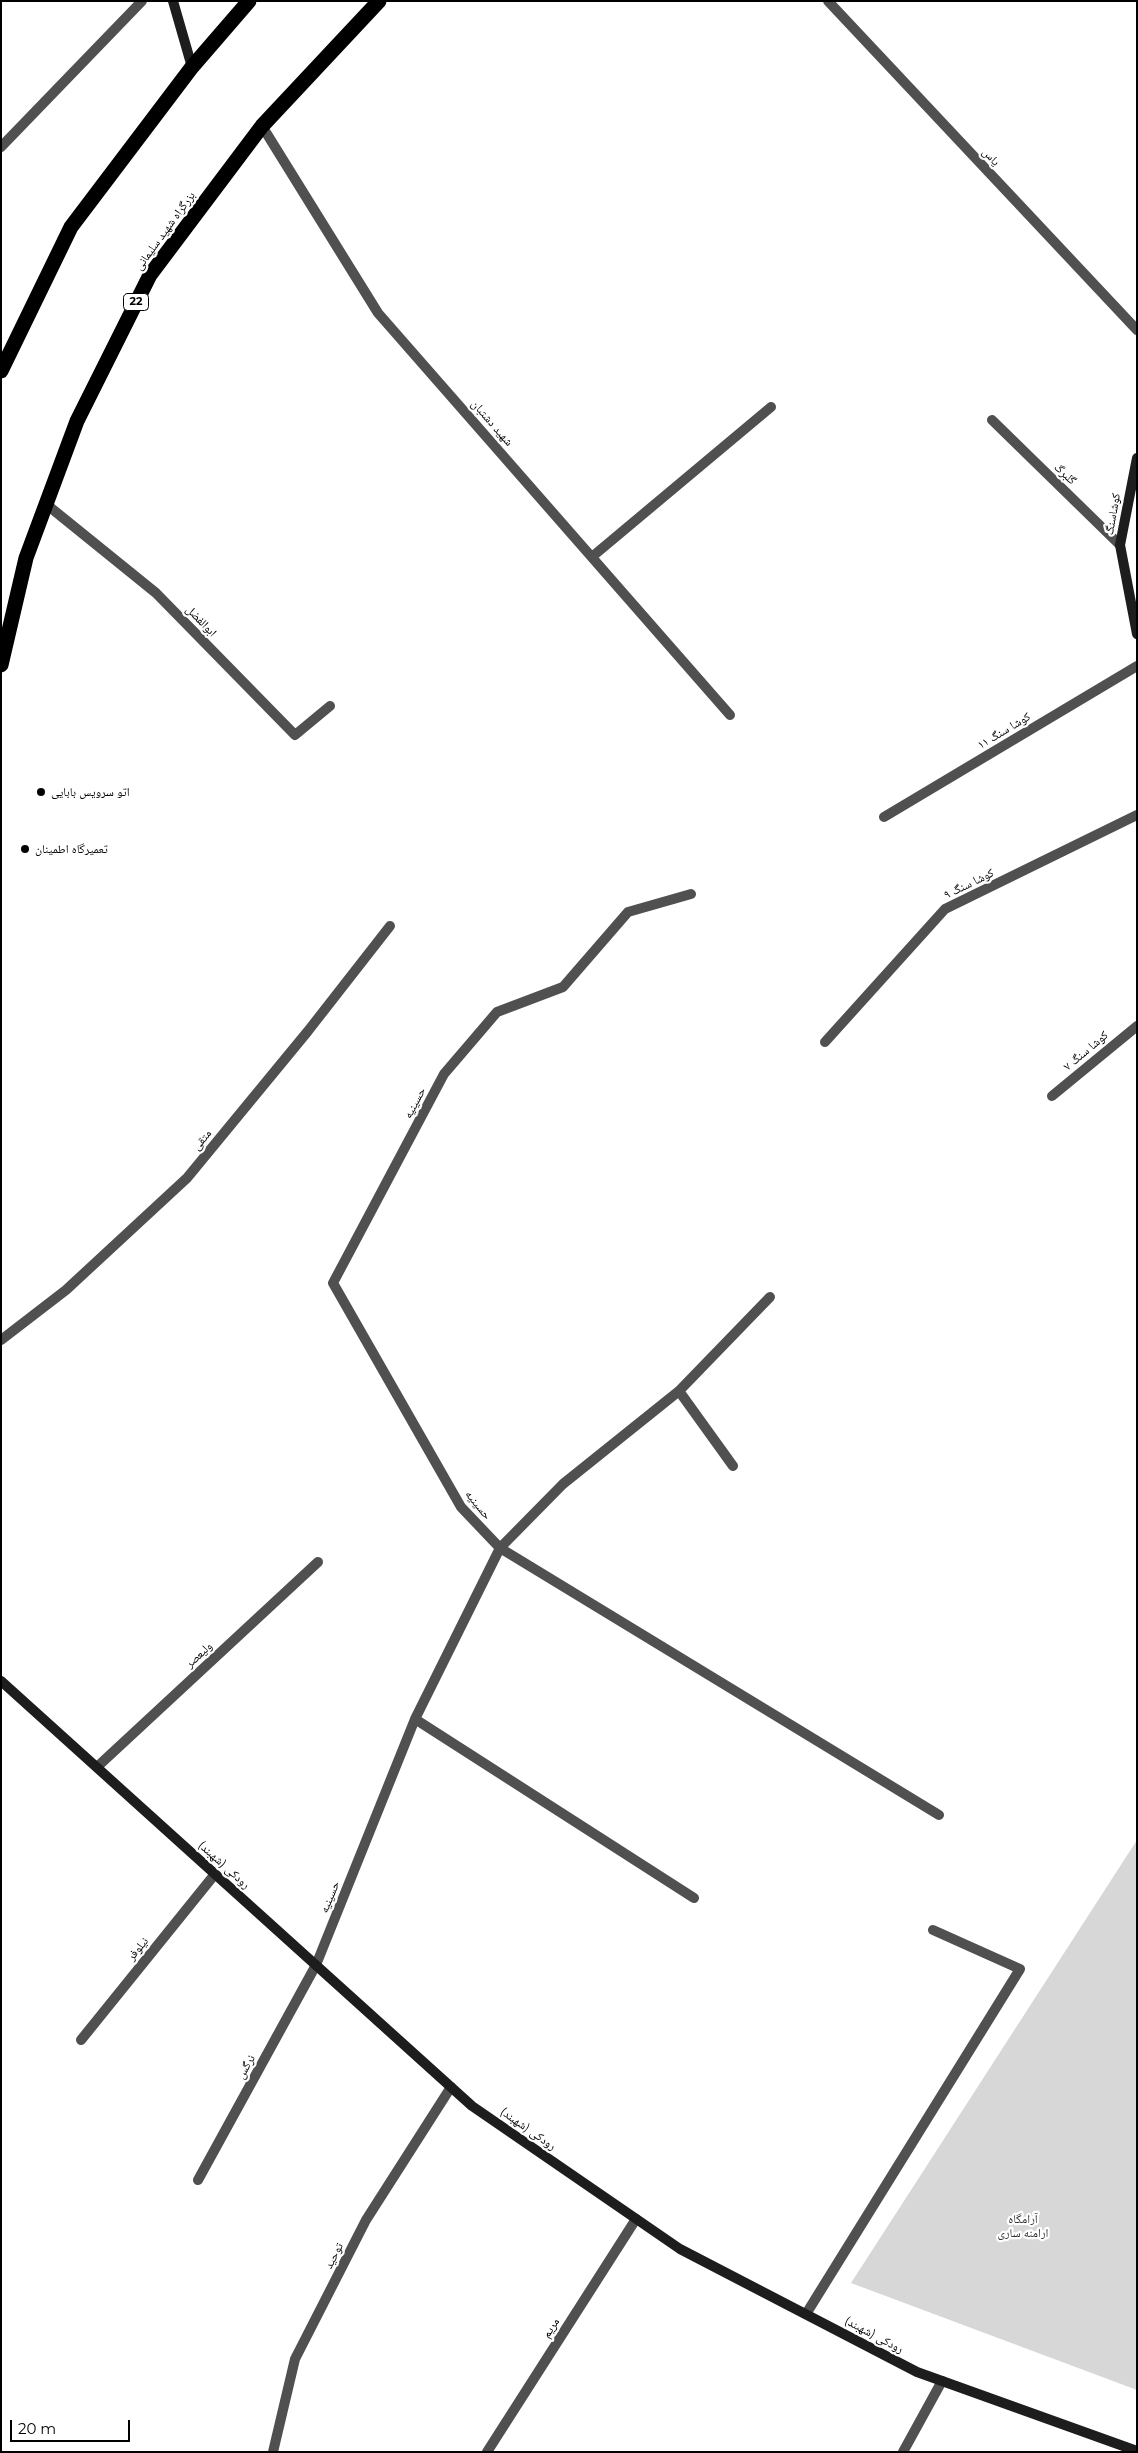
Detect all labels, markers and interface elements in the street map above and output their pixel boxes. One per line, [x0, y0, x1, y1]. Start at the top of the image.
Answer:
street label: یاس [979, 145, 1003, 169]
street label: بزرگراه شهید سلیمانی [132, 189, 198, 273]
road number: 22 [124, 294, 148, 310]
street label: شهید دشتبان [468, 397, 516, 449]
street label: گلبرگ [1051, 460, 1079, 488]
street label: کوشاسنگ [1102, 492, 1124, 536]
street label: ابوالفضل [183, 602, 219, 640]
street label: ۱۱ کوشا سنگ [975, 710, 1033, 752]
place label: اتو سرویس بابایی [51, 785, 130, 799]
marker: اتو سرویس بابایی [35, 786, 47, 798]
place label: تعمیرگاه اطمینان [35, 842, 108, 856]
marker: تعمیرگاه اطمینان [19, 843, 31, 855]
street label: کوشا سنگ ۹ [942, 866, 996, 902]
street label: کوشا سنگ ۷ [1061, 1028, 1111, 1074]
street label: حسینیه [401, 1085, 429, 1121]
street label: متقی [189, 1127, 215, 1153]
street label: حسینیه [462, 1488, 494, 1522]
street label: ولیعصر [183, 1639, 215, 1671]
street label: رودکی (شهبند) [195, 1838, 253, 1892]
street label: حسینیه [317, 1879, 343, 1915]
street label: نیلوفر [124, 1934, 152, 1964]
street label: نرگس [234, 2052, 258, 2082]
street label: رودکی (شهبند) [497, 2105, 559, 2153]
park label: آرامگاه ارامنه ساری [998, 2212, 1048, 2240]
street label: توحید [321, 2241, 347, 2271]
street label: رودکی (شهبند) [842, 2313, 906, 2357]
street label: مریم [539, 2315, 563, 2341]
scale bar [12, 2410, 132, 2442]
text: 20 m [18, 2419, 56, 2438]

